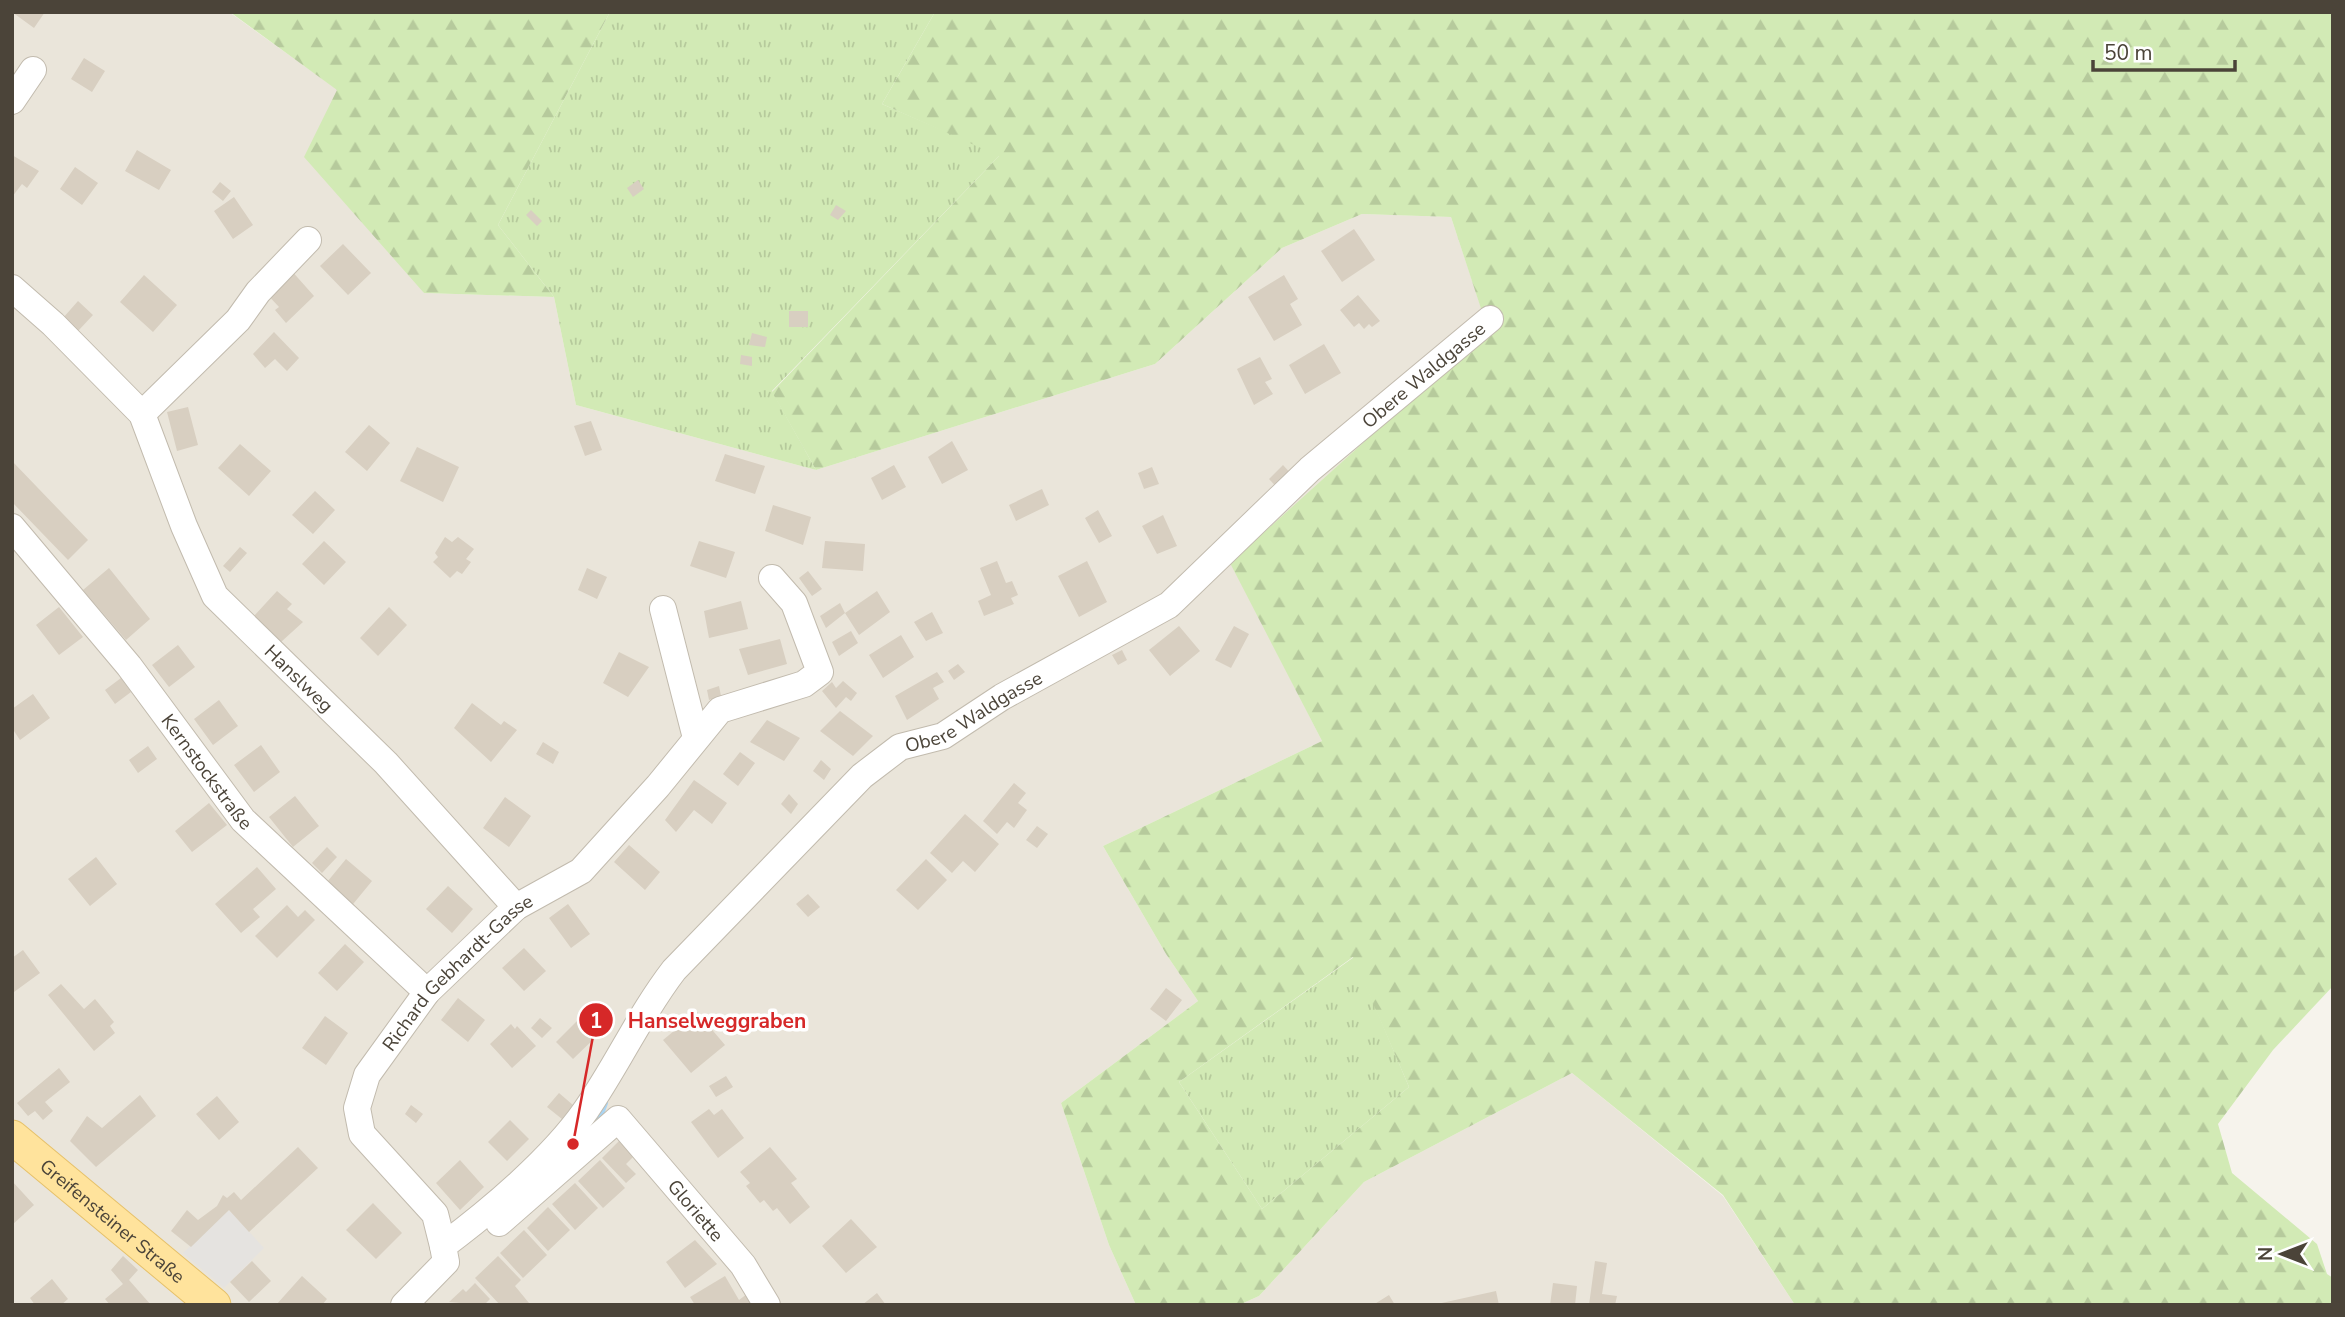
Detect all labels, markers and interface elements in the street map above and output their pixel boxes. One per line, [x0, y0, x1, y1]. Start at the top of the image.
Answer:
scale bar [2093, 28, 2235, 72]
text: 50 m [2104, 39, 2153, 67]
street label: Obere Waldgasse [1357, 316, 1491, 435]
street label: Hanslweg [258, 639, 339, 719]
street label: Obere Waldgasse [902, 665, 1047, 759]
street label: Kernstockstraße [155, 709, 258, 836]
street label: Richard Gebhardt-Gasse [376, 888, 538, 1057]
callout: Hanselweggraben [579, 999, 820, 1041]
text: 1 [590, 1007, 602, 1035]
text: Hanselweggraben [628, 1007, 806, 1035]
street label: Greifensteiner Straße [34, 1153, 190, 1290]
street label: Gloriette [661, 1174, 729, 1247]
north arrow [2247, 1219, 2317, 1289]
text: N [2253, 1247, 2279, 1261]

